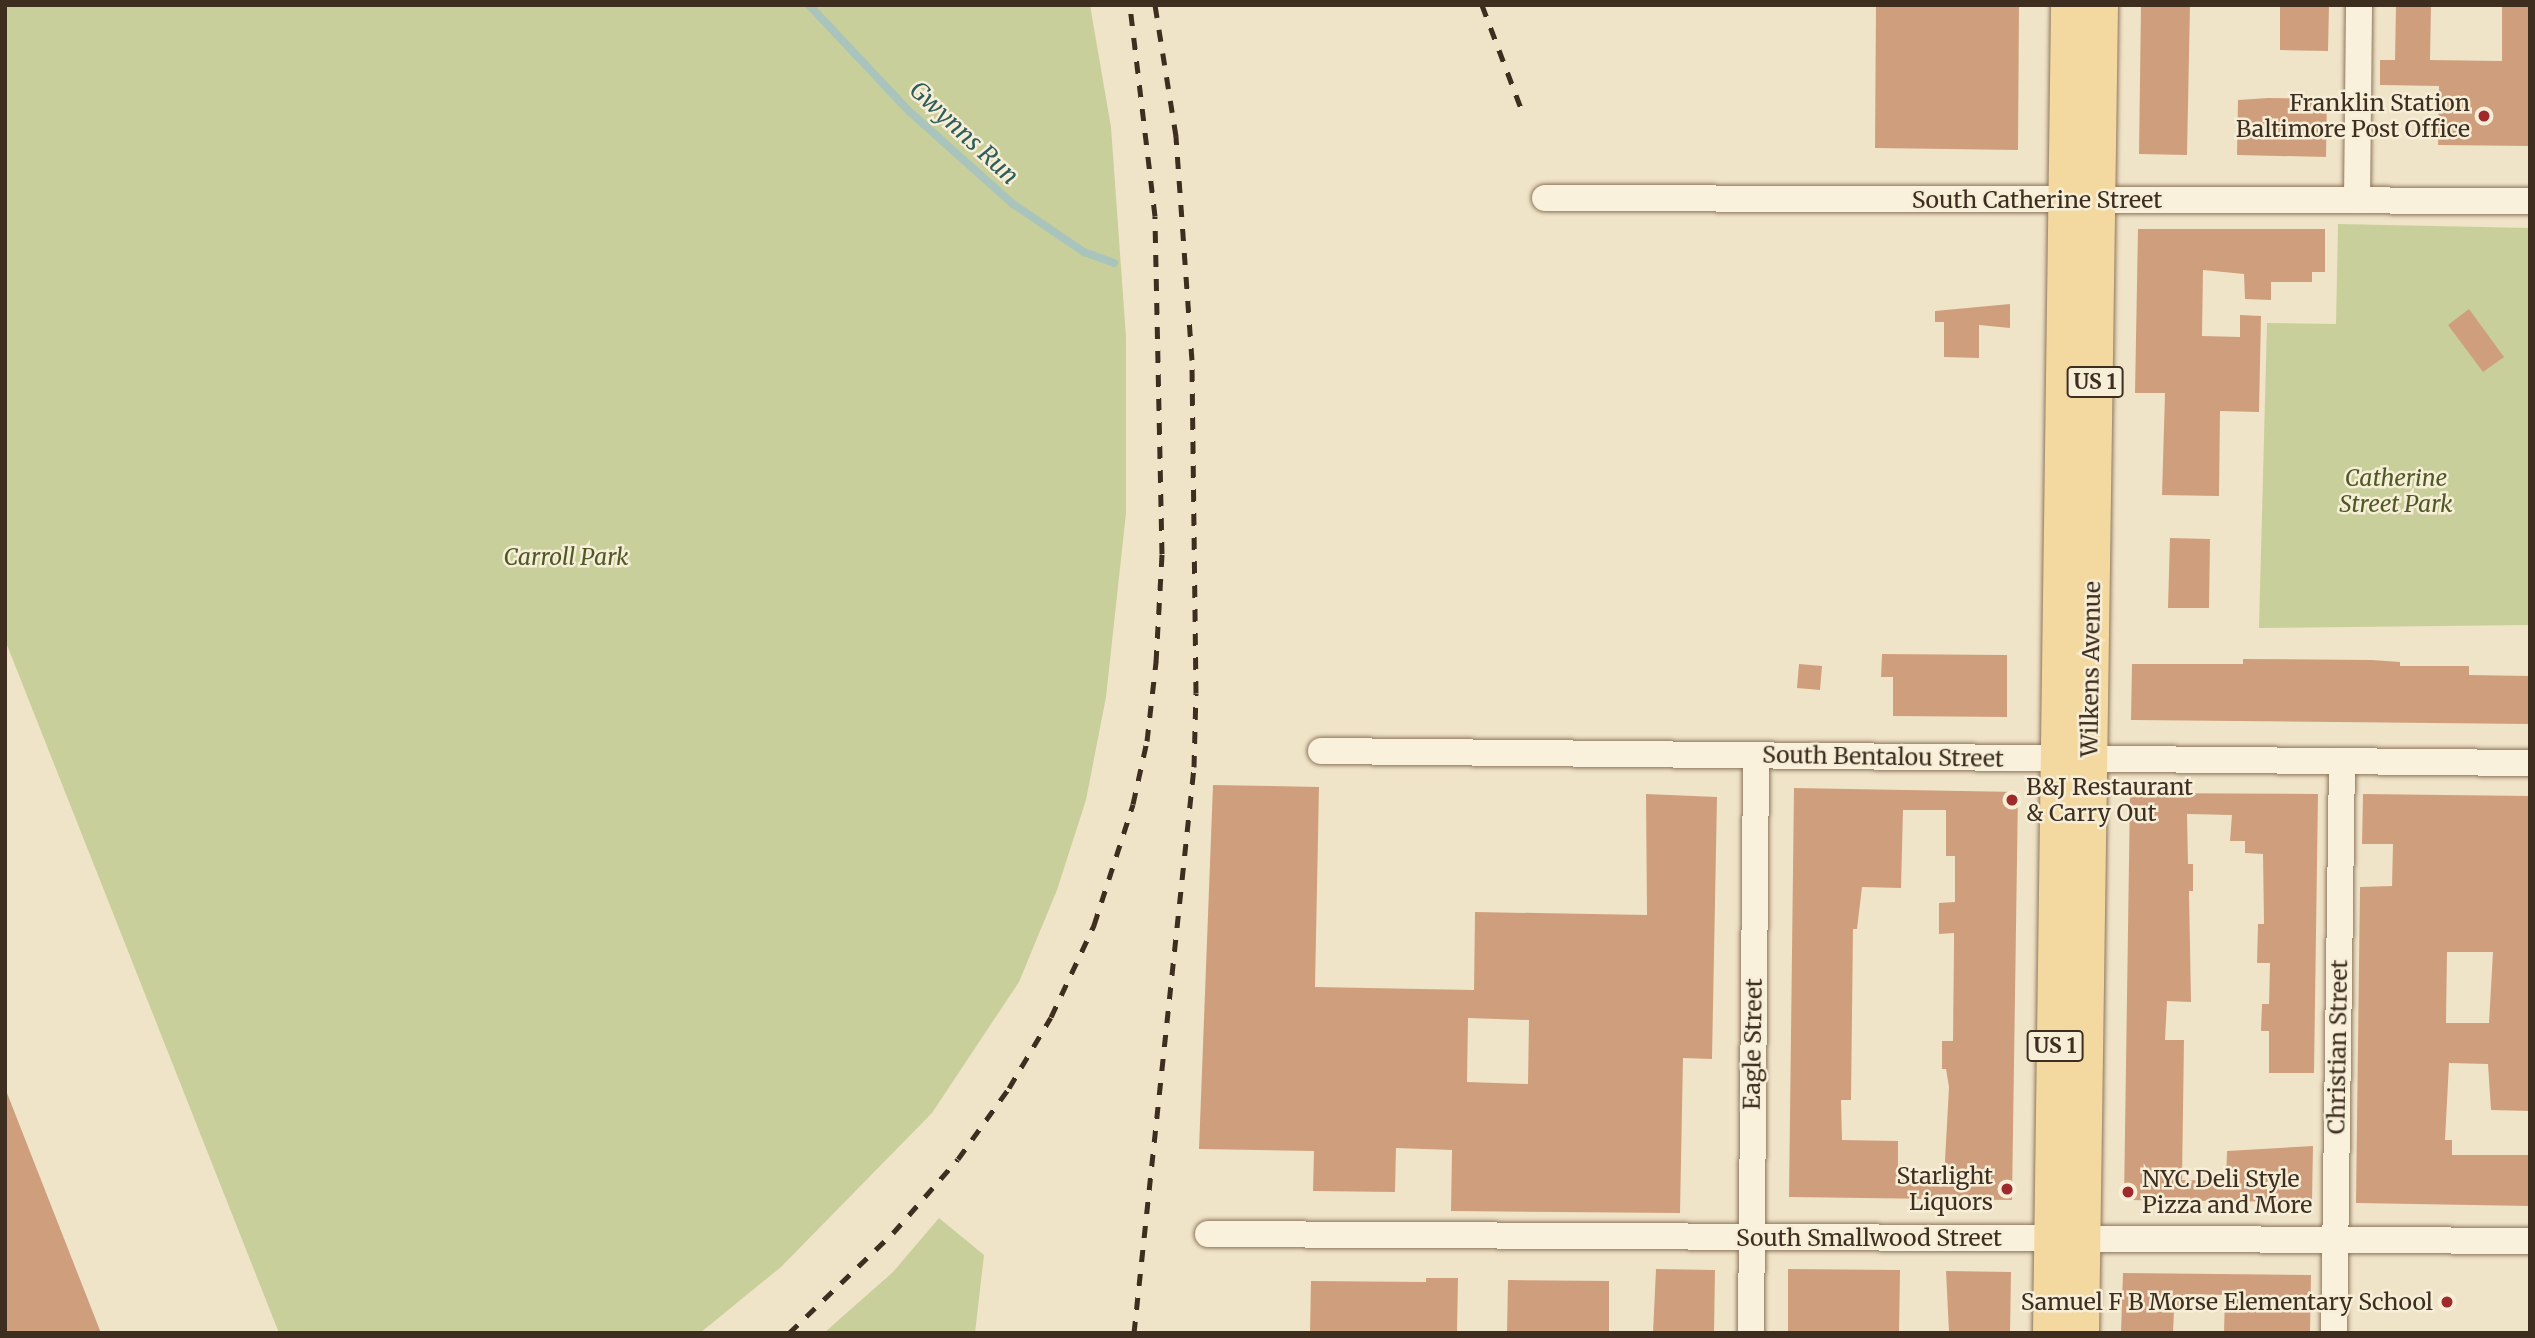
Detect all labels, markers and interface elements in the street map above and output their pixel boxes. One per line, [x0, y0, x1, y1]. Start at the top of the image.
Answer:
water label: Gwynns Run [904, 75, 1024, 191]
place label: Franklin Station Baltimore Post Office [2236, 89, 2470, 143]
marker: Franklin Station Baltimore Post Office [2476, 108, 2492, 124]
street label: South Catherine Street [1912, 186, 2162, 214]
road number: US 1 [2065, 364, 2125, 400]
park label: Catherine Street Park [2339, 464, 2453, 518]
park label: Carroll Park [503, 543, 629, 571]
street label: Wilkens Avenue [2076, 581, 2106, 757]
street label: South Bentalou Street [1762, 741, 2004, 773]
place label: B&J Restaurant & Carry Out [2026, 773, 2193, 827]
marker: B&J Restaurant & Carry Out [2004, 792, 2020, 808]
street label: Christian Street [2323, 959, 2353, 1135]
street label: Eagle Street [1738, 978, 1768, 1110]
road number: US 1 [2025, 1028, 2085, 1064]
place label: Starlight Liquors [1897, 1162, 1993, 1216]
place label: NYC Deli Style Pizza and More [2142, 1165, 2312, 1219]
marker: Starlight Liquors [1999, 1181, 2015, 1197]
marker: NYC Deli Style Pizza and More [2120, 1184, 2136, 1200]
street label: South Smallwood Street [1736, 1224, 2002, 1252]
place label: Samuel F B Morse Elementary School [2021, 1288, 2433, 1316]
marker: Samuel F B Morse Elementary School [2439, 1294, 2455, 1310]

